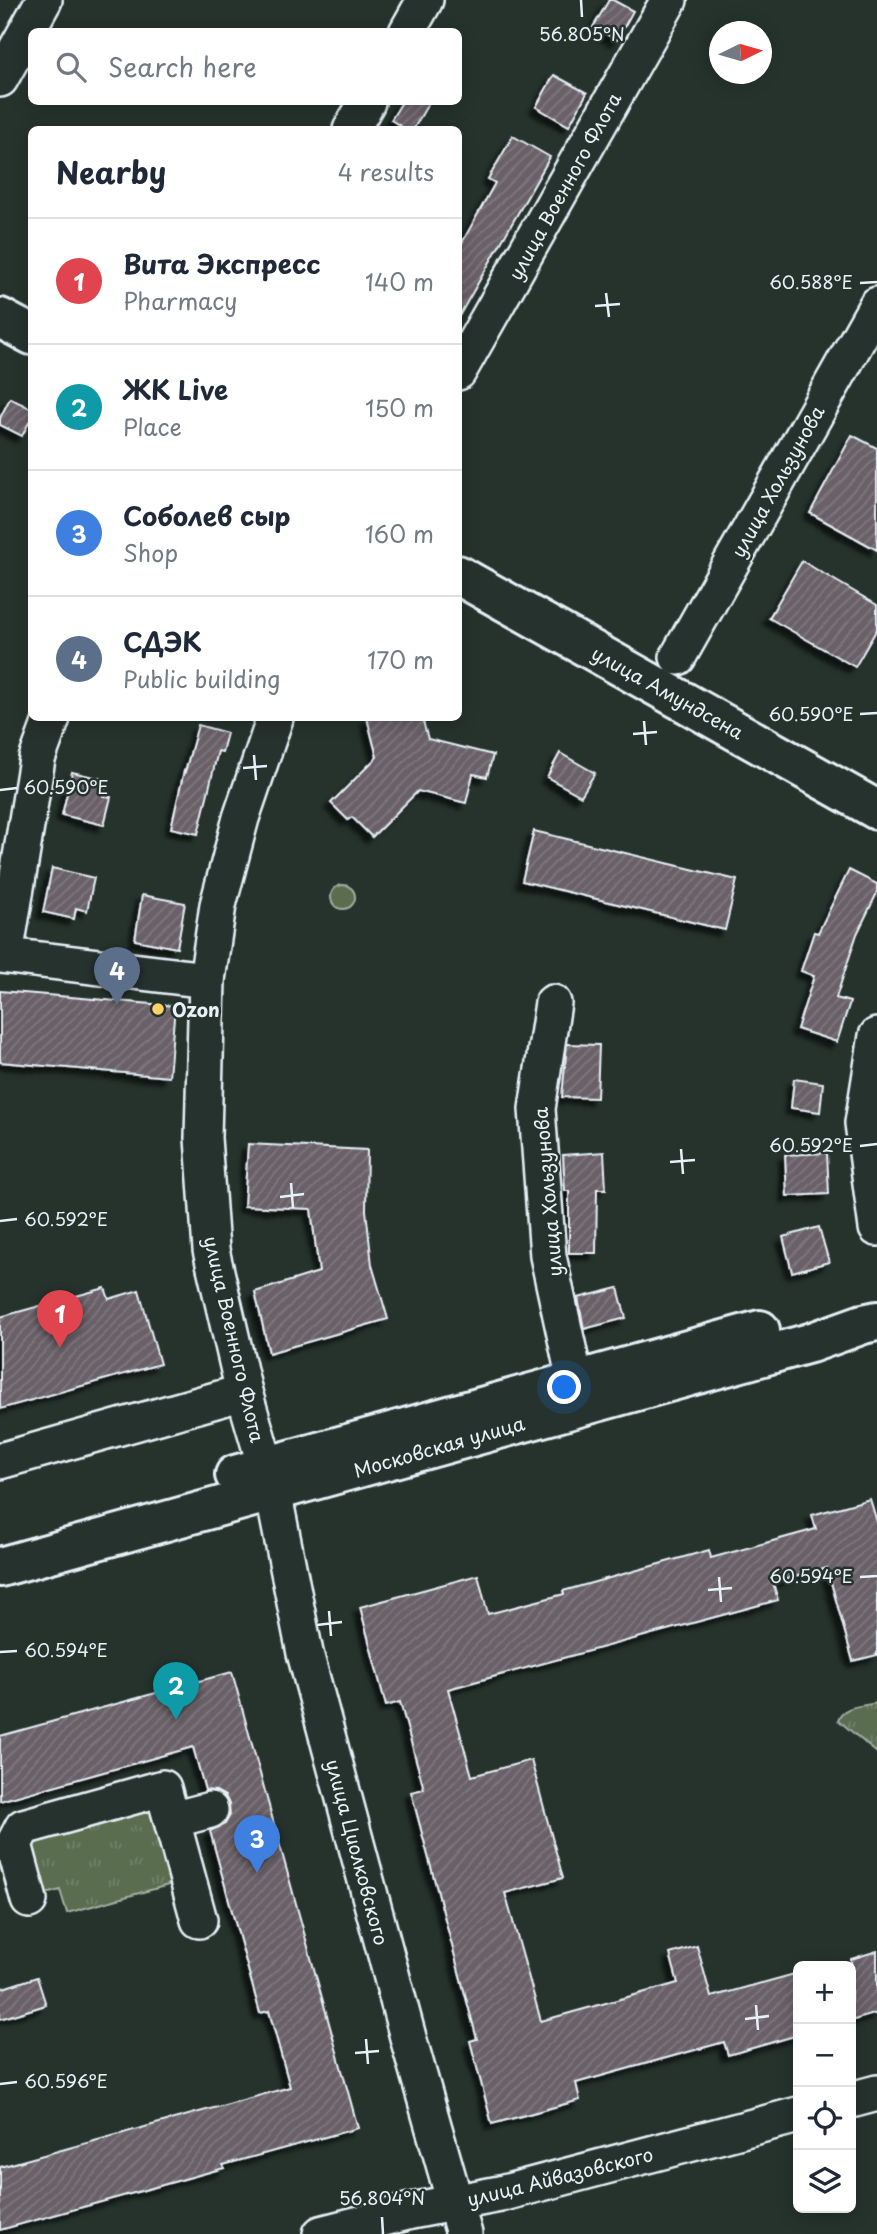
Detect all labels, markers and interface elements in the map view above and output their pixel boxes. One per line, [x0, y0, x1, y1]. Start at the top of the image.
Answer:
text: 56.805°N [539, 20, 625, 47]
north arrow [709, 21, 772, 84]
search box [28, 28, 462, 105]
text: Search here [108, 47, 257, 86]
icon: search [52, 48, 90, 86]
street label: улица Военного Флота [501, 87, 628, 285]
text: Nearby [56, 149, 166, 194]
text: 4 results [338, 154, 434, 189]
text: Вита Экспресс [123, 244, 321, 283]
text: 1 [74, 264, 85, 299]
text: 140 m [365, 264, 434, 299]
text: 60.588°E [769, 268, 853, 295]
text: Pharmacy [123, 283, 237, 318]
text: ЖК Live [123, 370, 228, 409]
text: 2 [71, 390, 87, 425]
text: 150 m [365, 390, 434, 425]
street label: улица Хользунова [724, 400, 830, 562]
text: Place [123, 409, 182, 444]
text: Соболев сыр [123, 496, 291, 535]
text: 3 [71, 516, 87, 551]
text: 160 m [365, 516, 434, 551]
text: Shop [123, 535, 178, 570]
text: СДЭК [123, 622, 202, 661]
street label: улица Амундсена [587, 639, 749, 746]
text: 4 [71, 642, 87, 677]
text: 170 m [367, 642, 434, 677]
text: Public building [123, 661, 280, 696]
text: 60.590°E [768, 700, 854, 727]
text: 60.590°E [23, 773, 109, 800]
pin: 4 [94, 947, 140, 1005]
place label: Ozon [172, 995, 220, 1023]
marker: Ozon [150, 1001, 166, 1017]
street label: улица Хользунова [526, 1106, 568, 1278]
text: 60.592°E [769, 1131, 853, 1158]
text: 60.592°E [24, 1205, 108, 1232]
street label: улица Военного Флота [198, 1233, 272, 1445]
pin: 1 [37, 1290, 83, 1348]
your location [547, 1370, 581, 1404]
street label: Московская улица [350, 1408, 528, 1484]
text: 60.594°E [769, 1562, 853, 1589]
text: 60.594°E [24, 1636, 108, 1663]
pin: 2 [153, 1662, 199, 1720]
street label: улица Циолковского [320, 1756, 396, 1948]
pin: 3 [234, 1815, 280, 1873]
map controls [793, 1961, 856, 2213]
button: + [793, 1961, 856, 2024]
button: − [793, 2024, 856, 2087]
text: 60.596°E [24, 2067, 108, 2094]
button: locate [793, 2087, 856, 2150]
street label: улица Айвазовского [464, 2139, 656, 2213]
button: layers [793, 2150, 856, 2213]
text: 56.804°N [339, 2184, 425, 2211]

